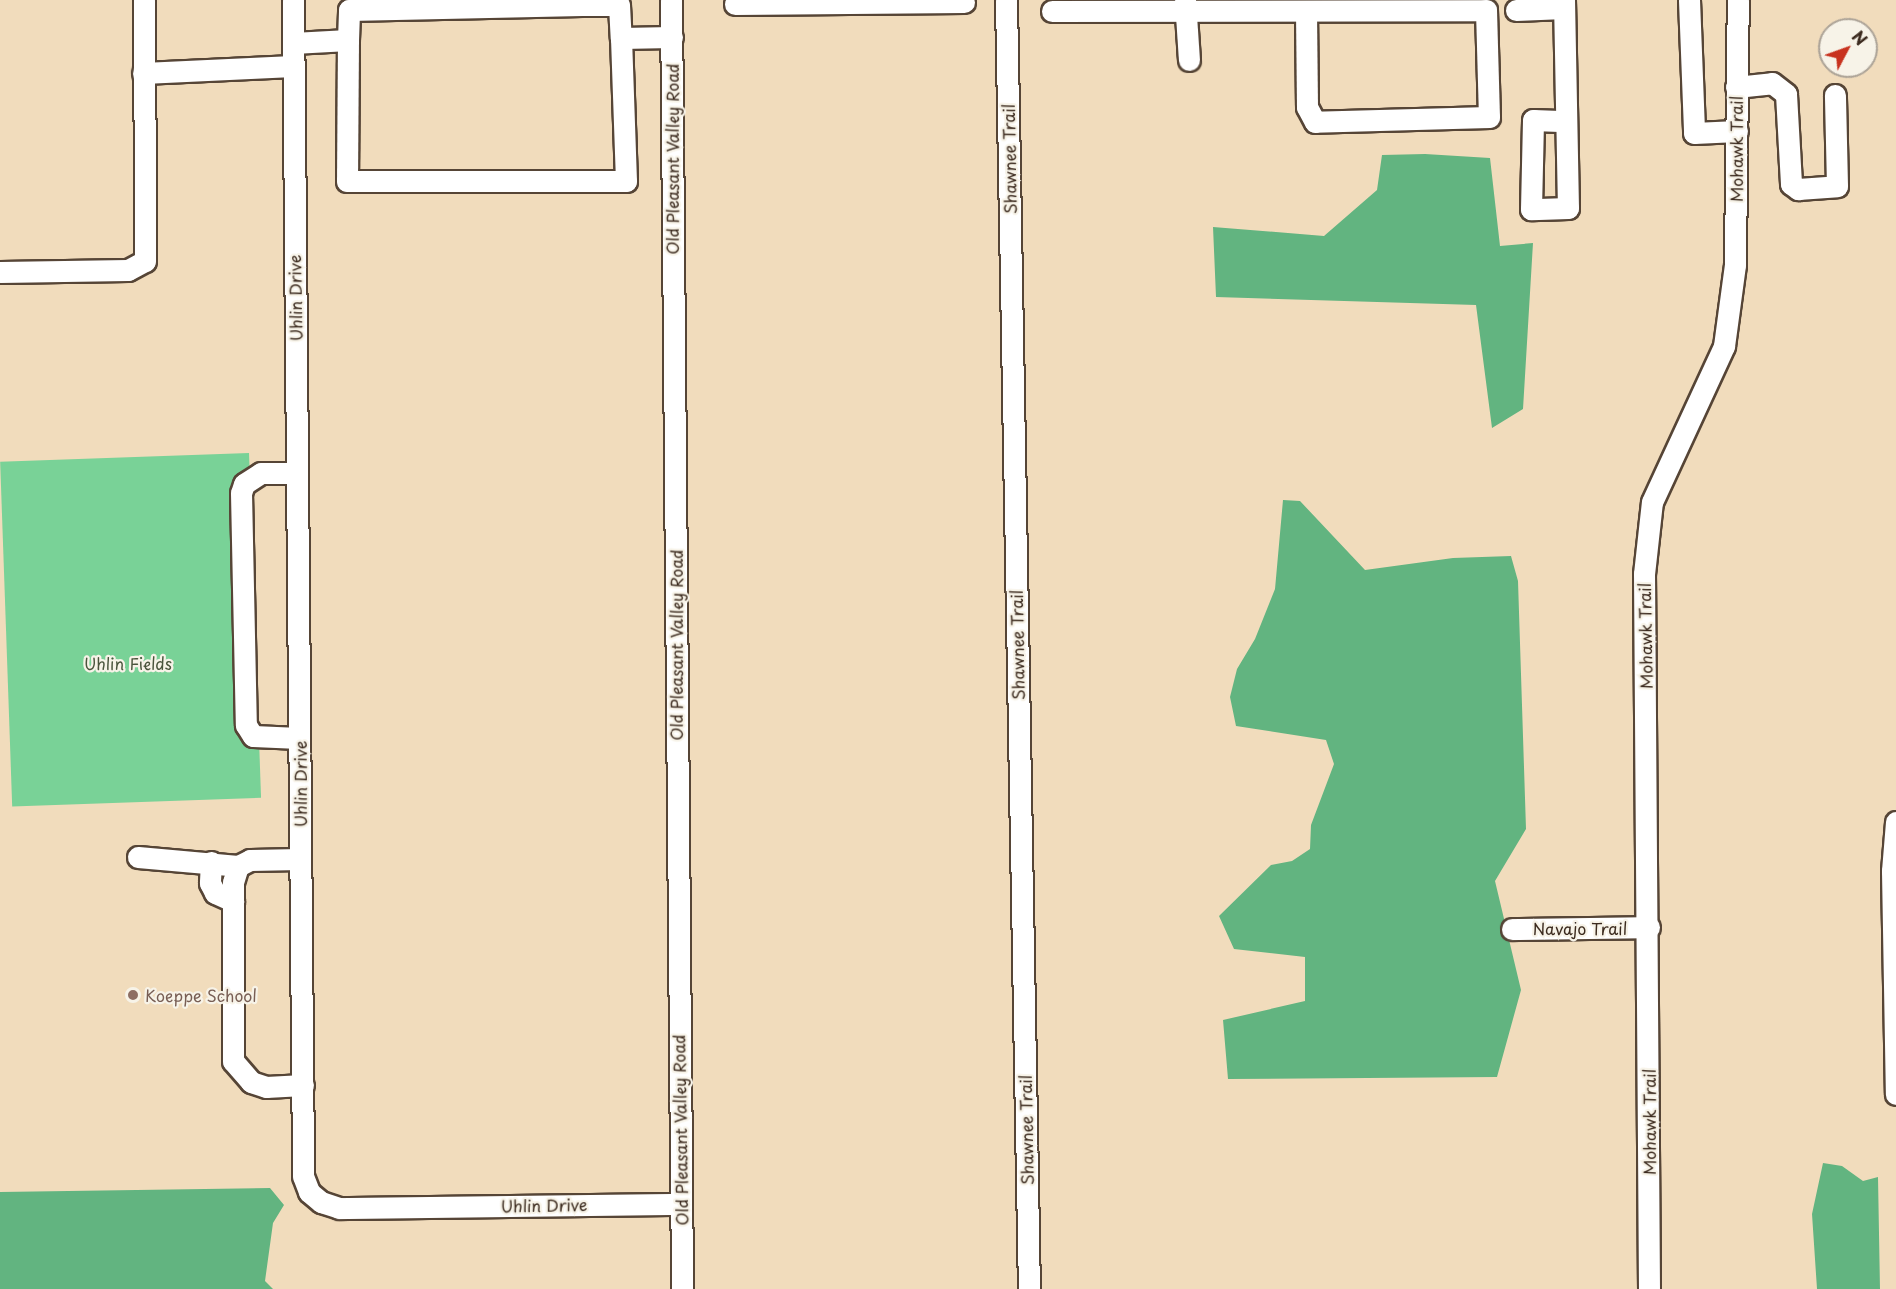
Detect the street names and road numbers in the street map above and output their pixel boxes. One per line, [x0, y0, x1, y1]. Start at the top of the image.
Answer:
street label: Old Pleasant Valley Road [662, 62, 682, 256]
street label: Mohawk Trail [1726, 95, 1746, 203]
street label: Shawnee Trail [998, 103, 1020, 215]
street label: Uhlin Drive [285, 254, 305, 342]
street label: Old Pleasant Valley Road [666, 548, 686, 742]
street label: Mohawk Trail [1634, 582, 1656, 690]
street label: Shawnee Trail [1006, 589, 1028, 701]
street label: Uhlin Drive [290, 740, 310, 828]
street label: Navajo Trail [1533, 918, 1627, 938]
street label: Old Pleasant Valley Road [669, 1033, 691, 1227]
street label: Mohawk Trail [1639, 1068, 1659, 1176]
street label: Shawnee Trail [1015, 1074, 1037, 1186]
street label: Uhlin Drive [500, 1195, 588, 1215]

